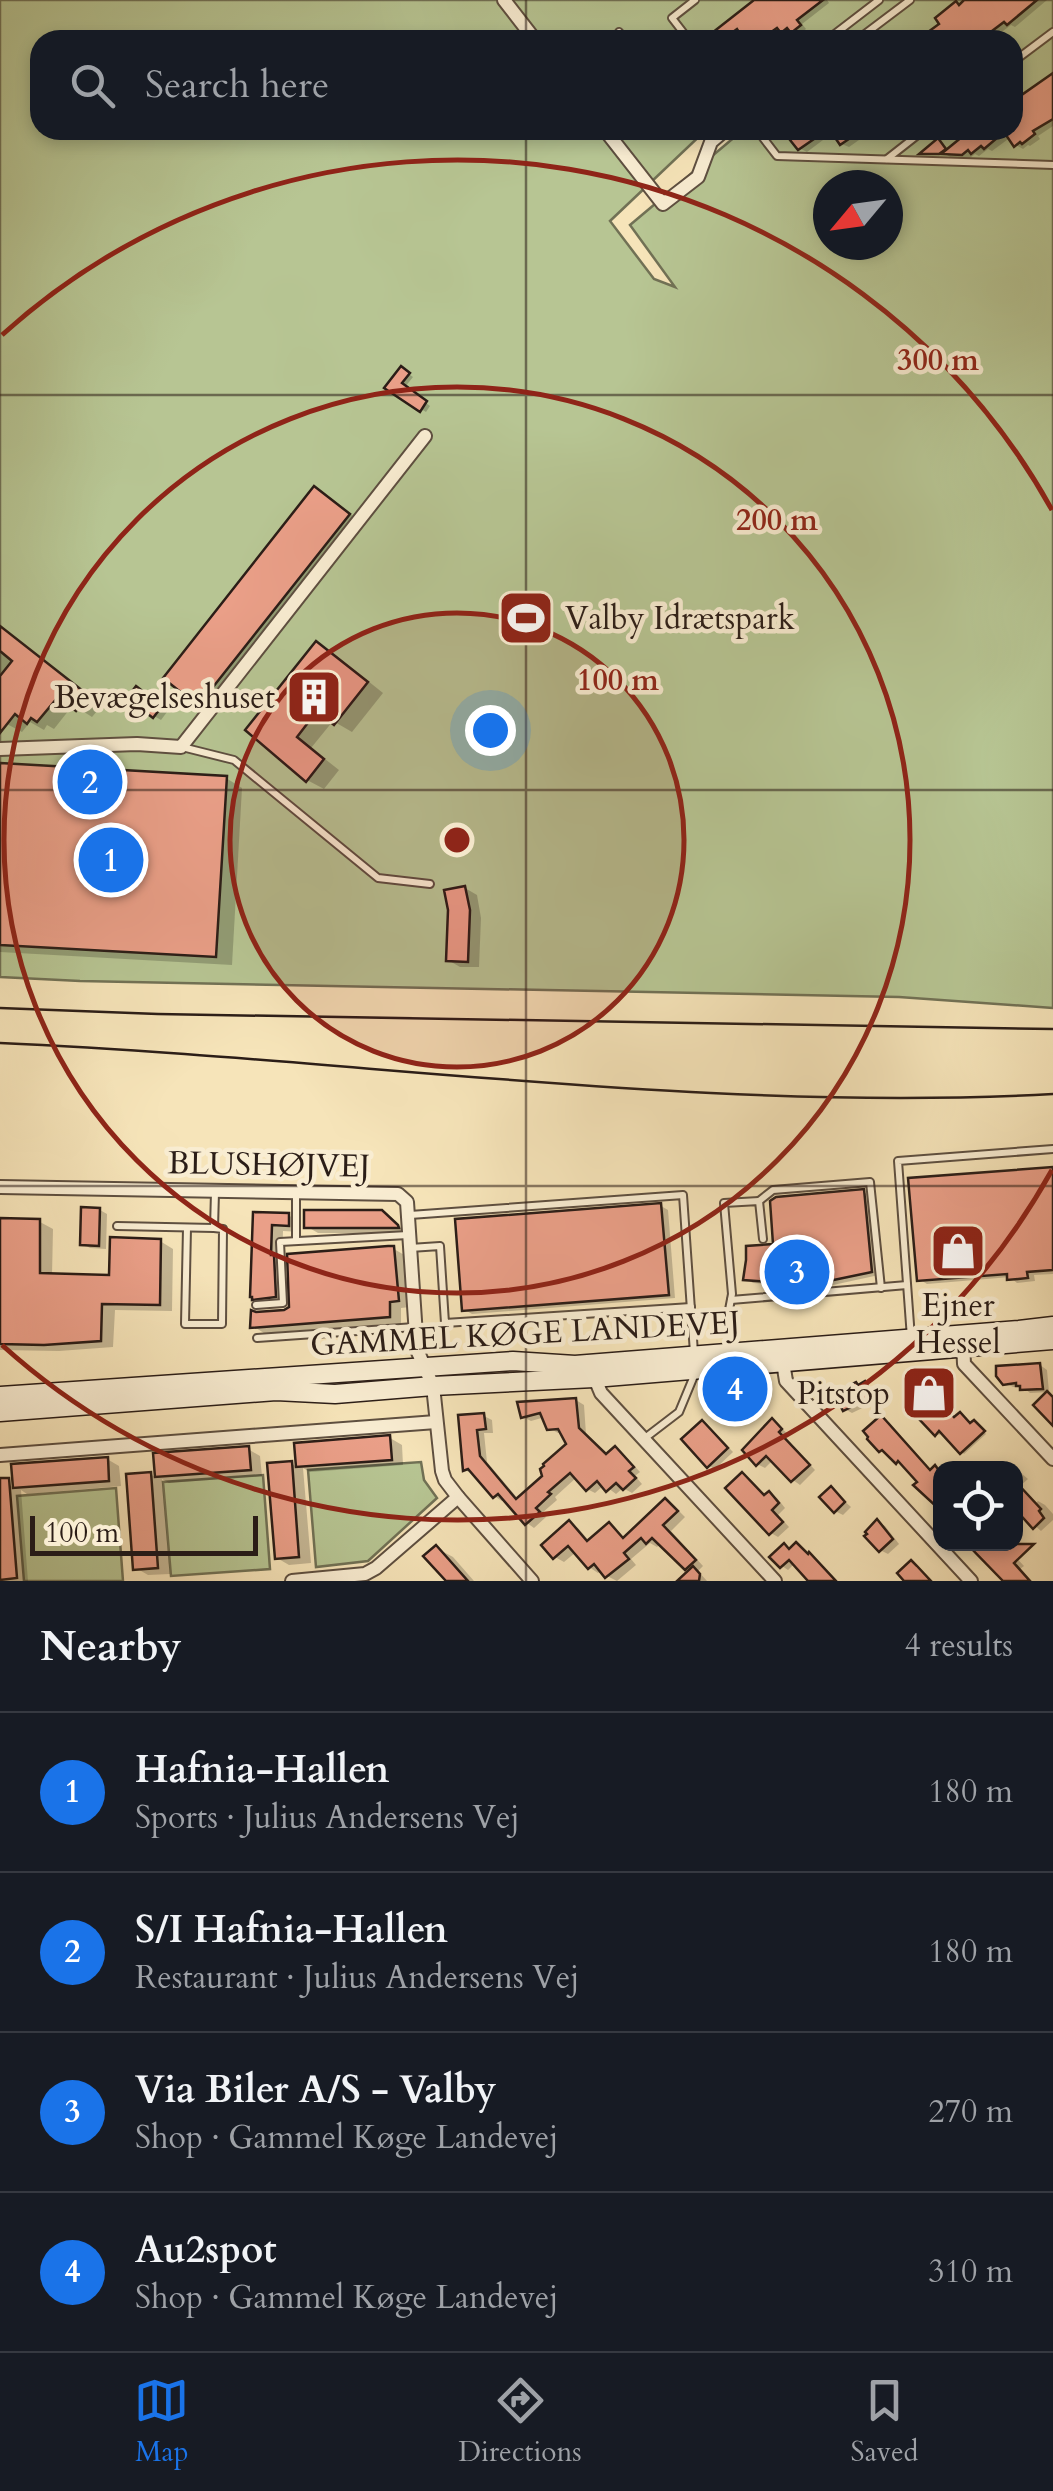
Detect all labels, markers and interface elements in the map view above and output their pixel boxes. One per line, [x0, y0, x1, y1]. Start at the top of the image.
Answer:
search box [30, 30, 1023, 140]
icon: search [65, 58, 120, 113]
text: Search here [145, 59, 329, 111]
north arrow [813, 170, 903, 260]
text: 300 m [897, 340, 979, 381]
text: 200 m [736, 500, 818, 541]
sports icon: Valby Idrætspark [496, 588, 556, 648]
place label: Valby Idrætspark [565, 597, 795, 641]
text: 100 m [577, 660, 659, 701]
building icon: Bevægelseshuset [284, 667, 344, 727]
place label: Bevægelseshuset [54, 676, 275, 720]
your location [465, 705, 516, 756]
pin: 2 [58, 744, 122, 820]
pin: 1 [78, 822, 144, 898]
centre of rings [439, 822, 475, 858]
street label: BLUSHØJVEJ [167, 1141, 371, 1189]
shop icon: Ejner Hessel [928, 1221, 988, 1281]
pin: 3 [764, 1234, 830, 1310]
place label: Ejner Hessel [915, 1284, 1001, 1365]
street label: GAMMEL KØGE LANDEVEJ [309, 1301, 741, 1367]
pin: 4 [702, 1352, 768, 1426]
shop icon: Pitstop [899, 1363, 959, 1423]
place label: Pitstop [797, 1372, 890, 1416]
map controls [933, 1461, 1023, 1551]
button: locate [933, 1461, 1023, 1551]
scale bar [30, 1511, 258, 1556]
text: 100 m [45, 1514, 119, 1552]
text: Nearby [40, 1618, 182, 1675]
text: 4 results [905, 1624, 1013, 1668]
text: Hafnia-Hallen [135, 1744, 389, 1796]
text: 1 [64, 1770, 81, 1814]
text: 180 m [928, 1770, 1013, 1814]
text: Sports · Julius Andersens Vej [135, 1796, 520, 1840]
text: S/I Hafnia-Hallen [135, 1904, 448, 1956]
text: 2 [64, 1930, 81, 1974]
text: 180 m [928, 1930, 1013, 1974]
text: Restaurant · Julius Andersens Vej [135, 1956, 579, 2000]
text: Via Biler A/S - Valby [135, 2064, 496, 2116]
text: 3 [64, 2090, 81, 2134]
text: 270 m [928, 2090, 1013, 2134]
text: Shop · Gammel Køge Landevej [135, 2116, 558, 2160]
text: Au2spot [135, 2224, 277, 2276]
text: 4 [64, 2250, 81, 2294]
text: 310 m [928, 2250, 1013, 2294]
text: Shop · Gammel Køge Landevej [135, 2276, 558, 2320]
tab: Map [134, 2373, 189, 2471]
tab: Directions [458, 2373, 582, 2471]
tab: Saved [851, 2373, 919, 2471]

